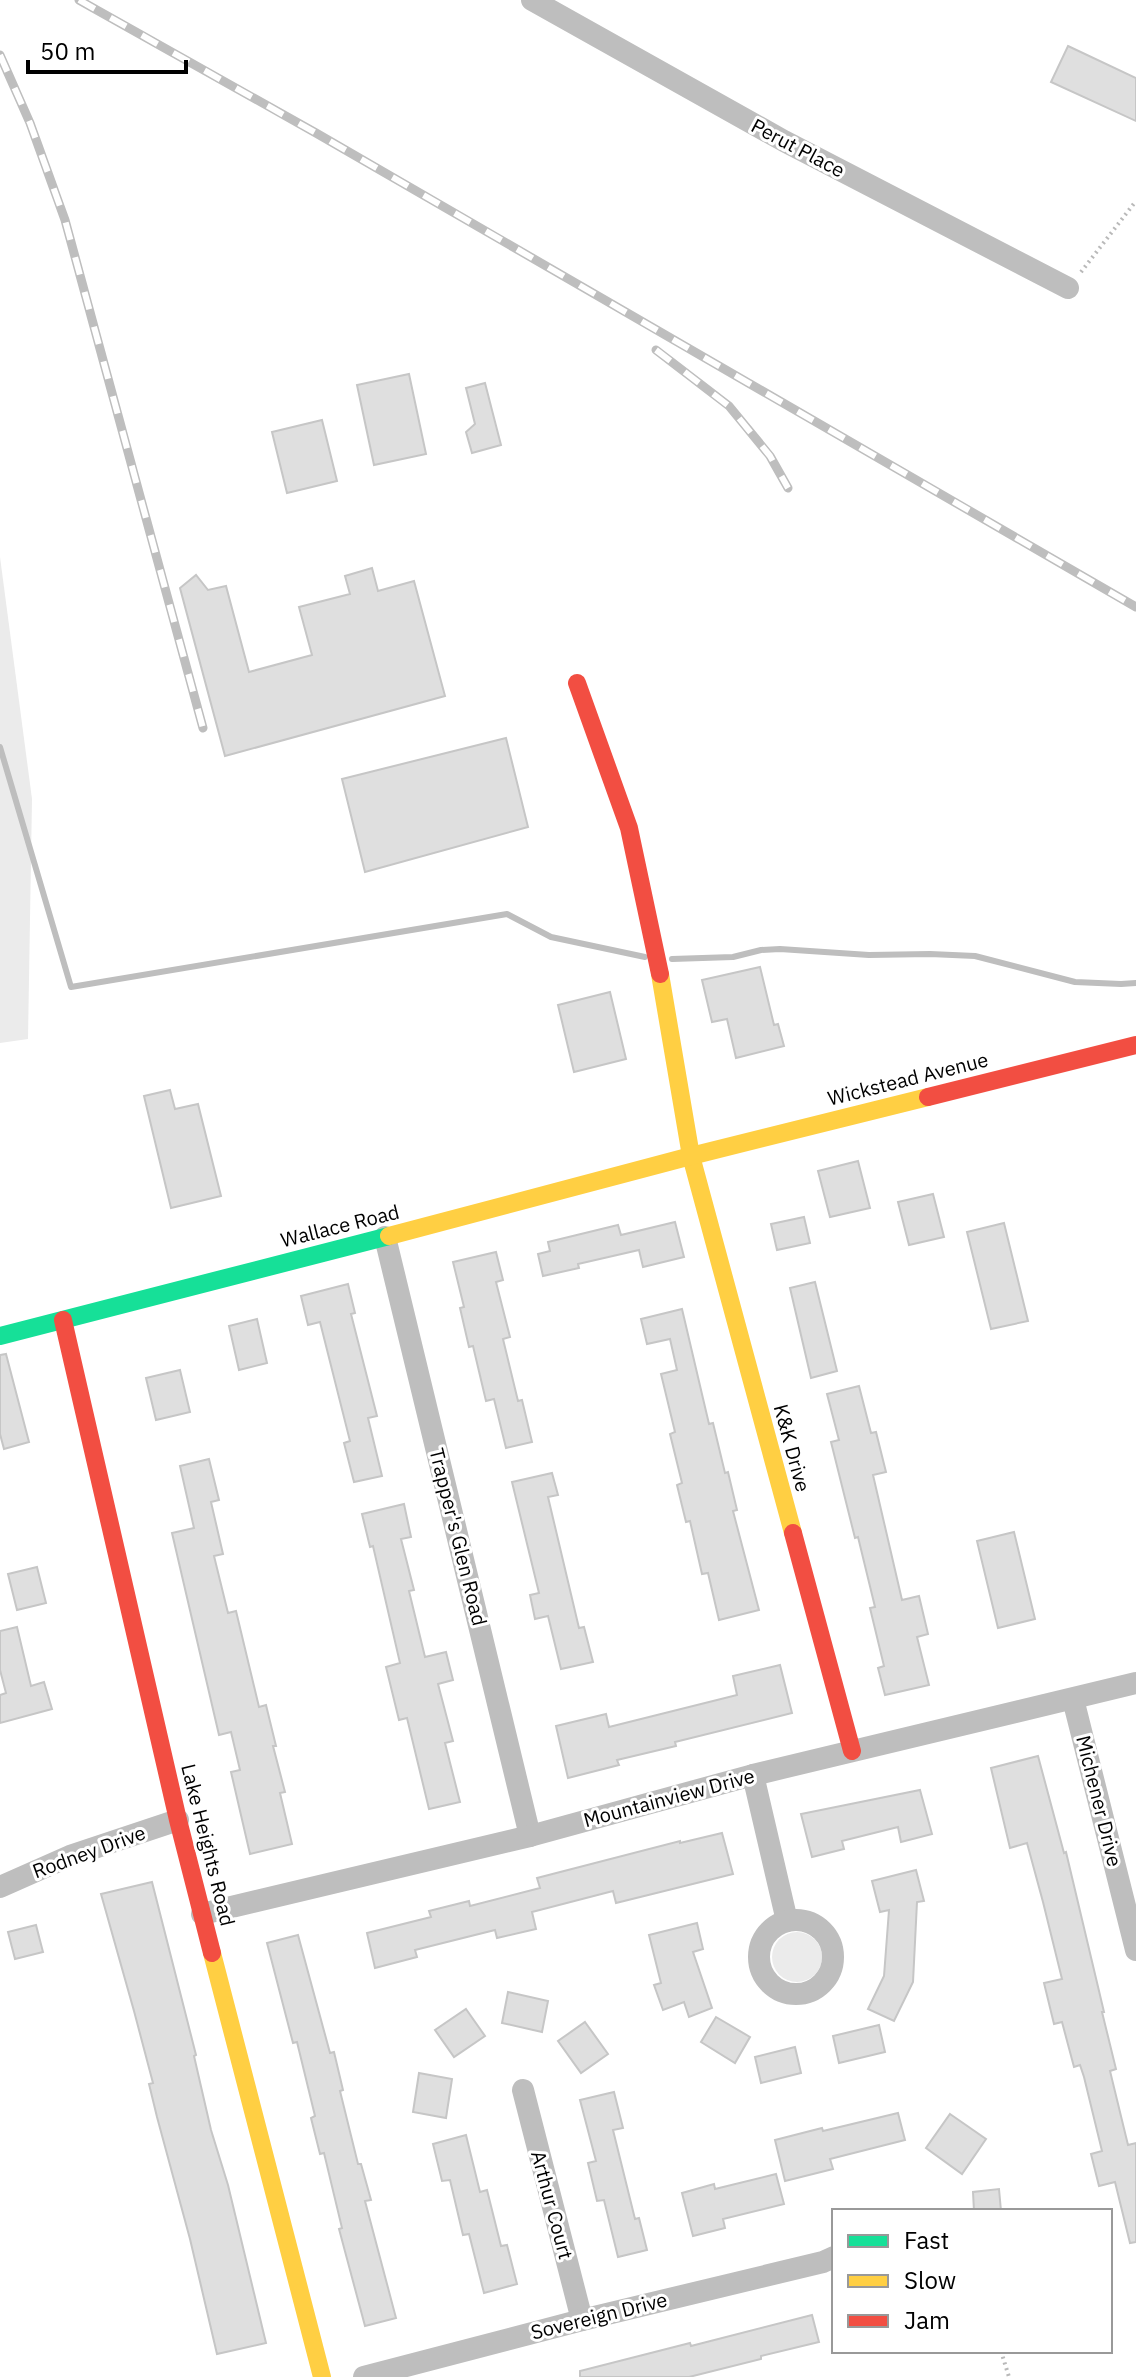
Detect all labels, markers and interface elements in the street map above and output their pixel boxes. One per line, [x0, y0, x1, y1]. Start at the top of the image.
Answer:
scale bar [28, 24, 186, 74]
text: 50 m [40, 35, 95, 67]
street label: Perut Place [747, 112, 850, 183]
street label: Wickstead Avenue [825, 1046, 991, 1112]
street label: Wallace Road [278, 1198, 402, 1253]
street label: K&K Drive [768, 1401, 817, 1495]
street label: Trapper's Glen Road [423, 1445, 494, 1629]
street label: Michener Drive [1070, 1732, 1129, 1869]
street label: Lake Heights Road [175, 1761, 242, 1929]
street label: Mountainview Drive [580, 1762, 758, 1833]
street label: Rodney Drive [28, 1819, 149, 1885]
street label: Arthur Court [525, 2148, 580, 2262]
legend [832, 2209, 1112, 2353]
text: Fast [904, 2224, 949, 2256]
text: Slow [904, 2264, 956, 2296]
street label: Sovereign Drive [528, 2286, 670, 2346]
text: Jam [904, 2304, 950, 2336]

